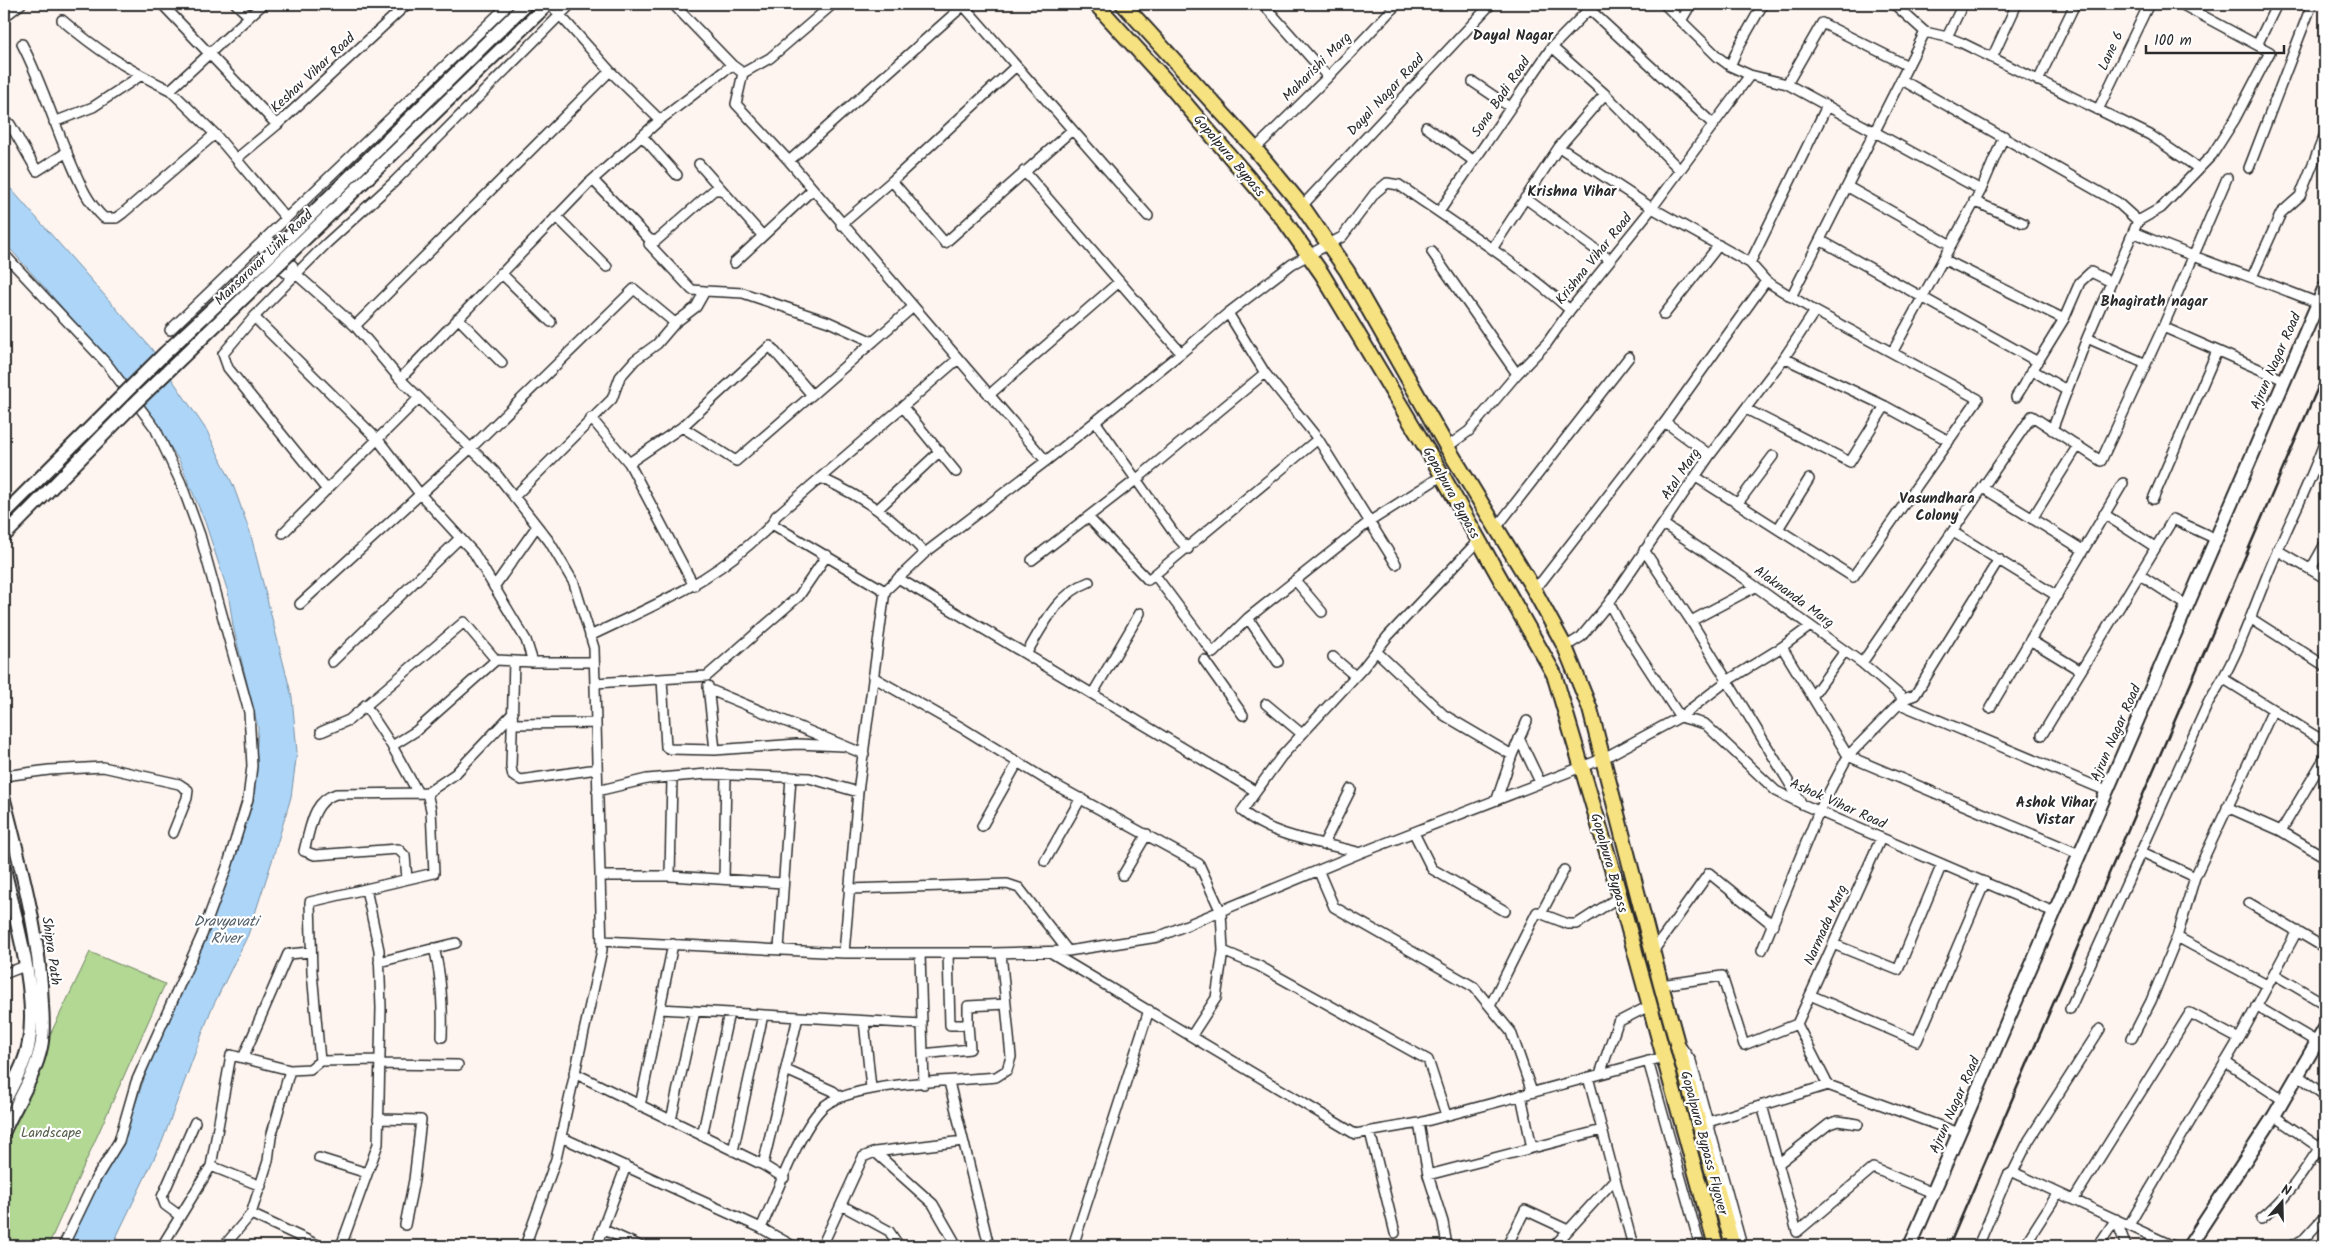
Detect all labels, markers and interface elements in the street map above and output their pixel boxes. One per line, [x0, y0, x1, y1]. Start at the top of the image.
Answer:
scale bar [2146, 22, 2284, 54]
district label: Dayal Nagar [1473, 24, 1554, 48]
street label: Keshav Vihar Road [266, 27, 361, 118]
street label: Maharishi Marg [1277, 27, 1357, 107]
street label: Lane 6 [2092, 28, 2130, 74]
text: 100 m [2154, 29, 2192, 53]
street label: Dayal Nagar Road [1342, 48, 1431, 141]
street label: Sona Badi Road [1466, 51, 1537, 142]
street label: Gopalpura Bypass [1188, 110, 1270, 202]
district label: Krishna Vihar [1528, 180, 1617, 204]
street label: Mansarovar Link Road [210, 204, 319, 311]
street label: Krishna Vihar Road [1550, 208, 1639, 310]
district label: Bhagirath nagar [2101, 290, 2208, 314]
street label: Ajrun Nagar Road [2245, 308, 2308, 413]
street label: Gopalpura Bypass [1417, 443, 1485, 543]
street label: Atal Marg [1656, 444, 1706, 504]
district label: Vasundhara Colony [1899, 487, 1975, 528]
street label: Alaknanda Marg [1749, 560, 1839, 634]
street label: Ajrun Nagar Road [2085, 680, 2148, 785]
street label: Ashok Vihar Road [1786, 773, 1891, 836]
district label: Ashok Vihar Vistar [2016, 791, 2095, 832]
street label: Gopalpura Bypass [1584, 811, 1634, 915]
street label: Narmada Marg [1798, 881, 1854, 969]
water label: Dravyavati River [194, 910, 262, 951]
street label: Shipra Path [35, 915, 67, 987]
street label: Ajrun Nagar Road [1924, 1052, 1987, 1157]
street label: Gopalpura Bypass Flyover [1674, 1068, 1734, 1219]
park label: Landscape [21, 1122, 82, 1144]
north arrow [2256, 1178, 2306, 1228]
text: N [2278, 1179, 2294, 1203]

